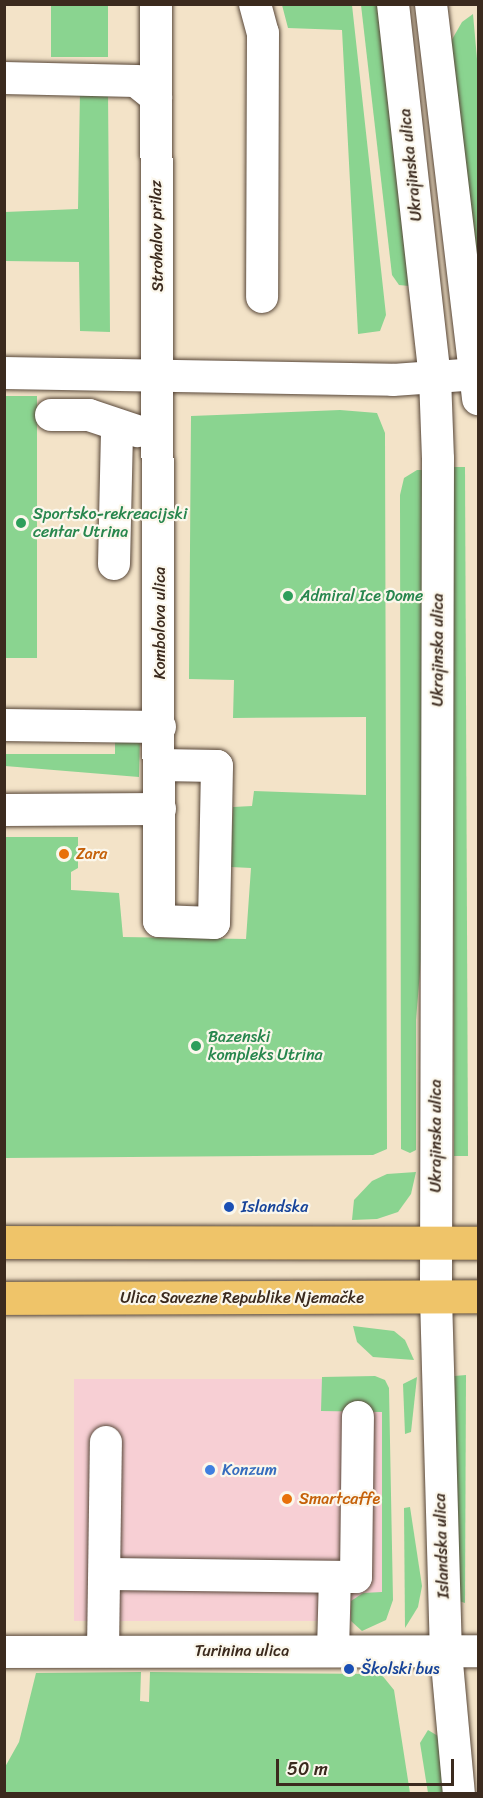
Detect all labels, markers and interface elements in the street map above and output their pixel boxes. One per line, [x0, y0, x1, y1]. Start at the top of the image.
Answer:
street label: Ukrajinska ulica [396, 108, 426, 222]
street label: Strohalov prilaz [146, 180, 168, 292]
place label: Sportsko-rekreacijski centar Utrina [33, 504, 187, 542]
marker: Sportsko-rekreacijski centar Utrina [14, 516, 28, 530]
street label: Kombolova ulica [150, 567, 170, 679]
place label: Admiral Ice Dome [300, 586, 424, 606]
marker: Admiral Ice Dome [281, 589, 295, 603]
street label: Ukrajinska ulica [428, 593, 448, 707]
place label: Zara [76, 844, 107, 864]
marker: Zara [57, 847, 71, 861]
place label: Bazenski kompleks Utrina [208, 1027, 323, 1065]
marker: Bazenski kompleks Utrina [189, 1039, 203, 1053]
street label: Ukrajinska ulica [426, 1079, 446, 1193]
place label: Islandska [241, 1197, 308, 1217]
marker: Islandska [222, 1200, 236, 1214]
street label: Ulica Savezne Republike Njemačke [120, 1288, 364, 1308]
place label: Konzum [222, 1460, 277, 1480]
marker: Konzum [203, 1463, 217, 1477]
place label: Smartcaffe [299, 1489, 380, 1509]
marker: Smartcaffe [280, 1492, 294, 1506]
street label: Islandska ulica [431, 1493, 453, 1599]
street label: Turinina ulica [195, 1641, 289, 1661]
place label: Školski bus [361, 1659, 441, 1679]
marker: Školski bus [342, 1662, 356, 1676]
scale bar [279, 1747, 458, 1785]
text: 50 m [287, 1753, 328, 1785]

